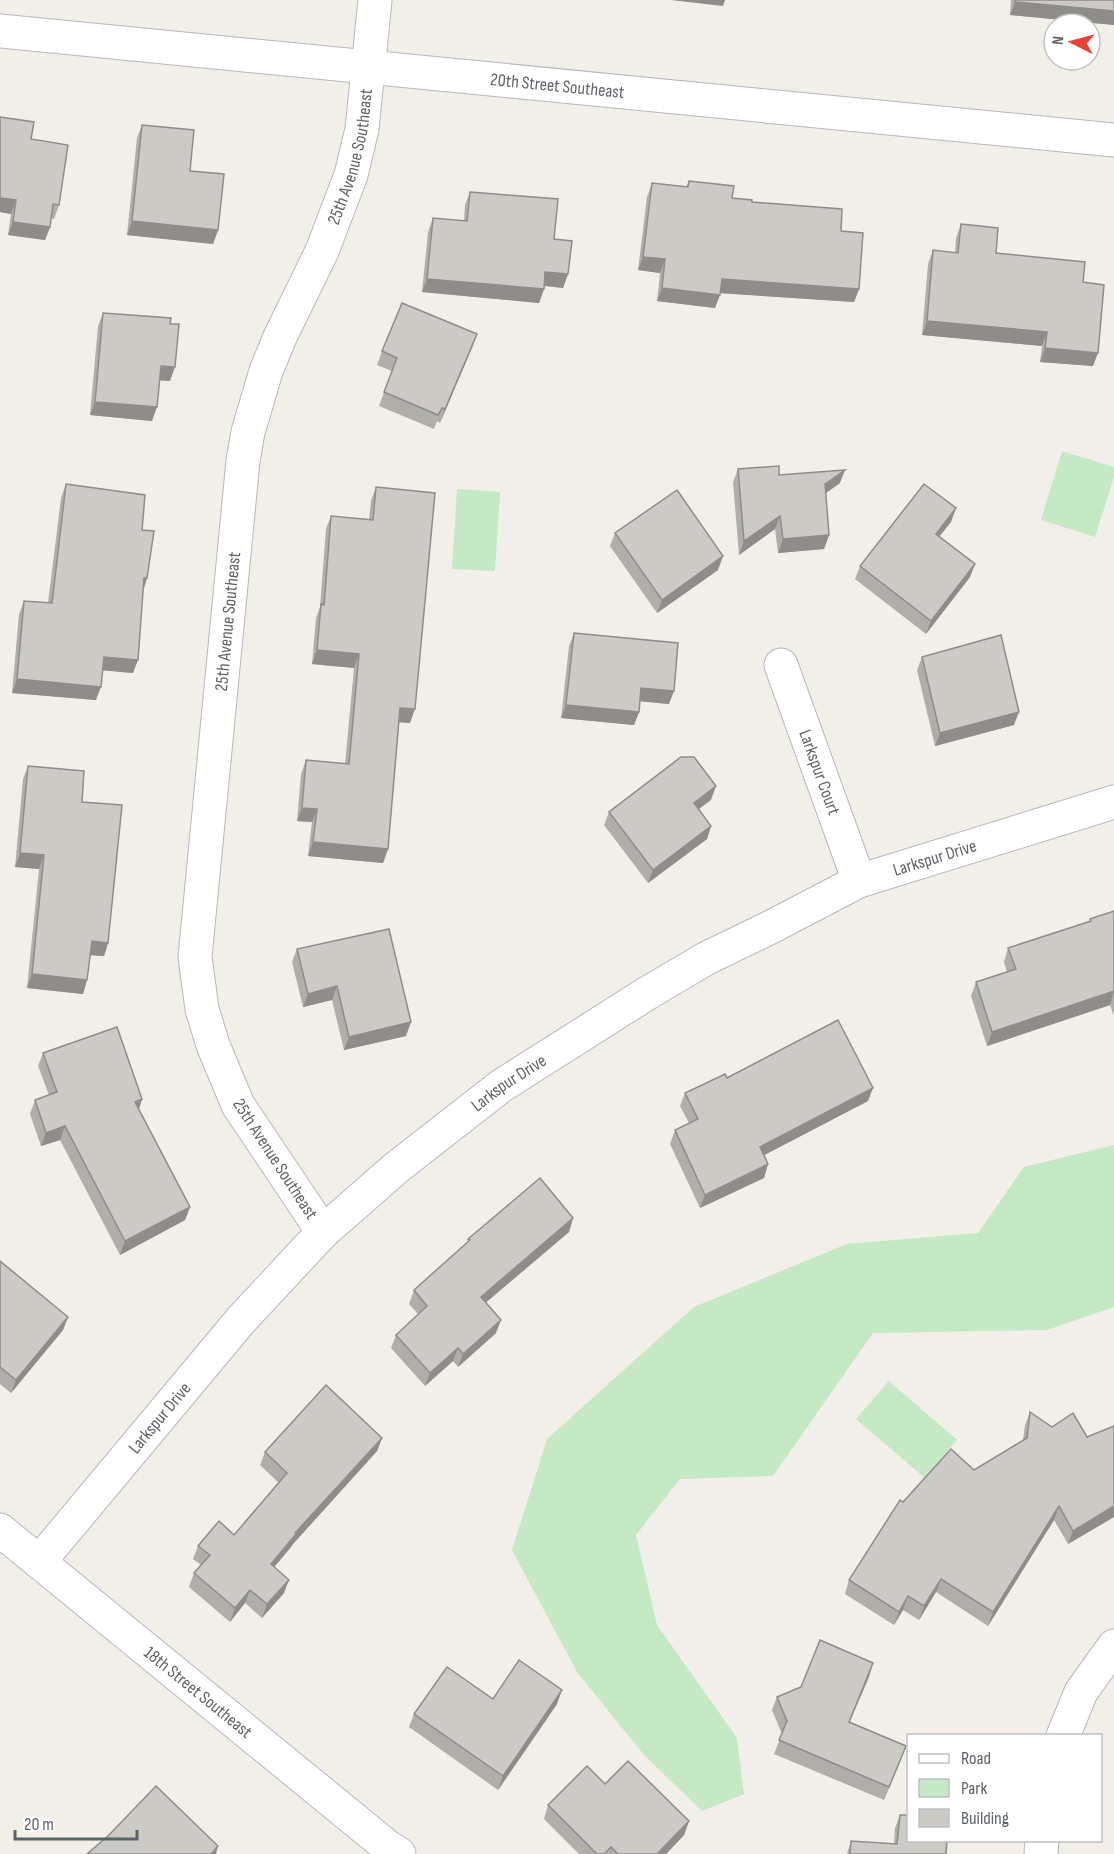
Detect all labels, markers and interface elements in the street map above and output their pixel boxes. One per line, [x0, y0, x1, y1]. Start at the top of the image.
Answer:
north arrow [1042, 12, 1102, 72]
text: N [1049, 35, 1068, 46]
street label: 20th Street Southeast [489, 69, 626, 103]
street label: 25th Avenue Southeast [323, 87, 377, 227]
street label: 25th Avenue Southeast [210, 550, 245, 692]
street label: Larkspur Court [795, 727, 845, 818]
street label: Larkspur Drive [890, 835, 979, 880]
street label: Larkspur Drive [467, 1050, 550, 1116]
street label: 25th Avenue Southeast [228, 1095, 322, 1224]
street label: Larkspur Drive [124, 1378, 195, 1458]
street label: 18th Street Southeast [140, 1642, 257, 1743]
legend [907, 1734, 1102, 1842]
text: Road [961, 1748, 991, 1769]
text: Park [961, 1778, 987, 1799]
scale bar [15, 1803, 136, 1841]
text: Building [961, 1808, 1009, 1829]
text: 20 m [24, 1814, 54, 1835]

